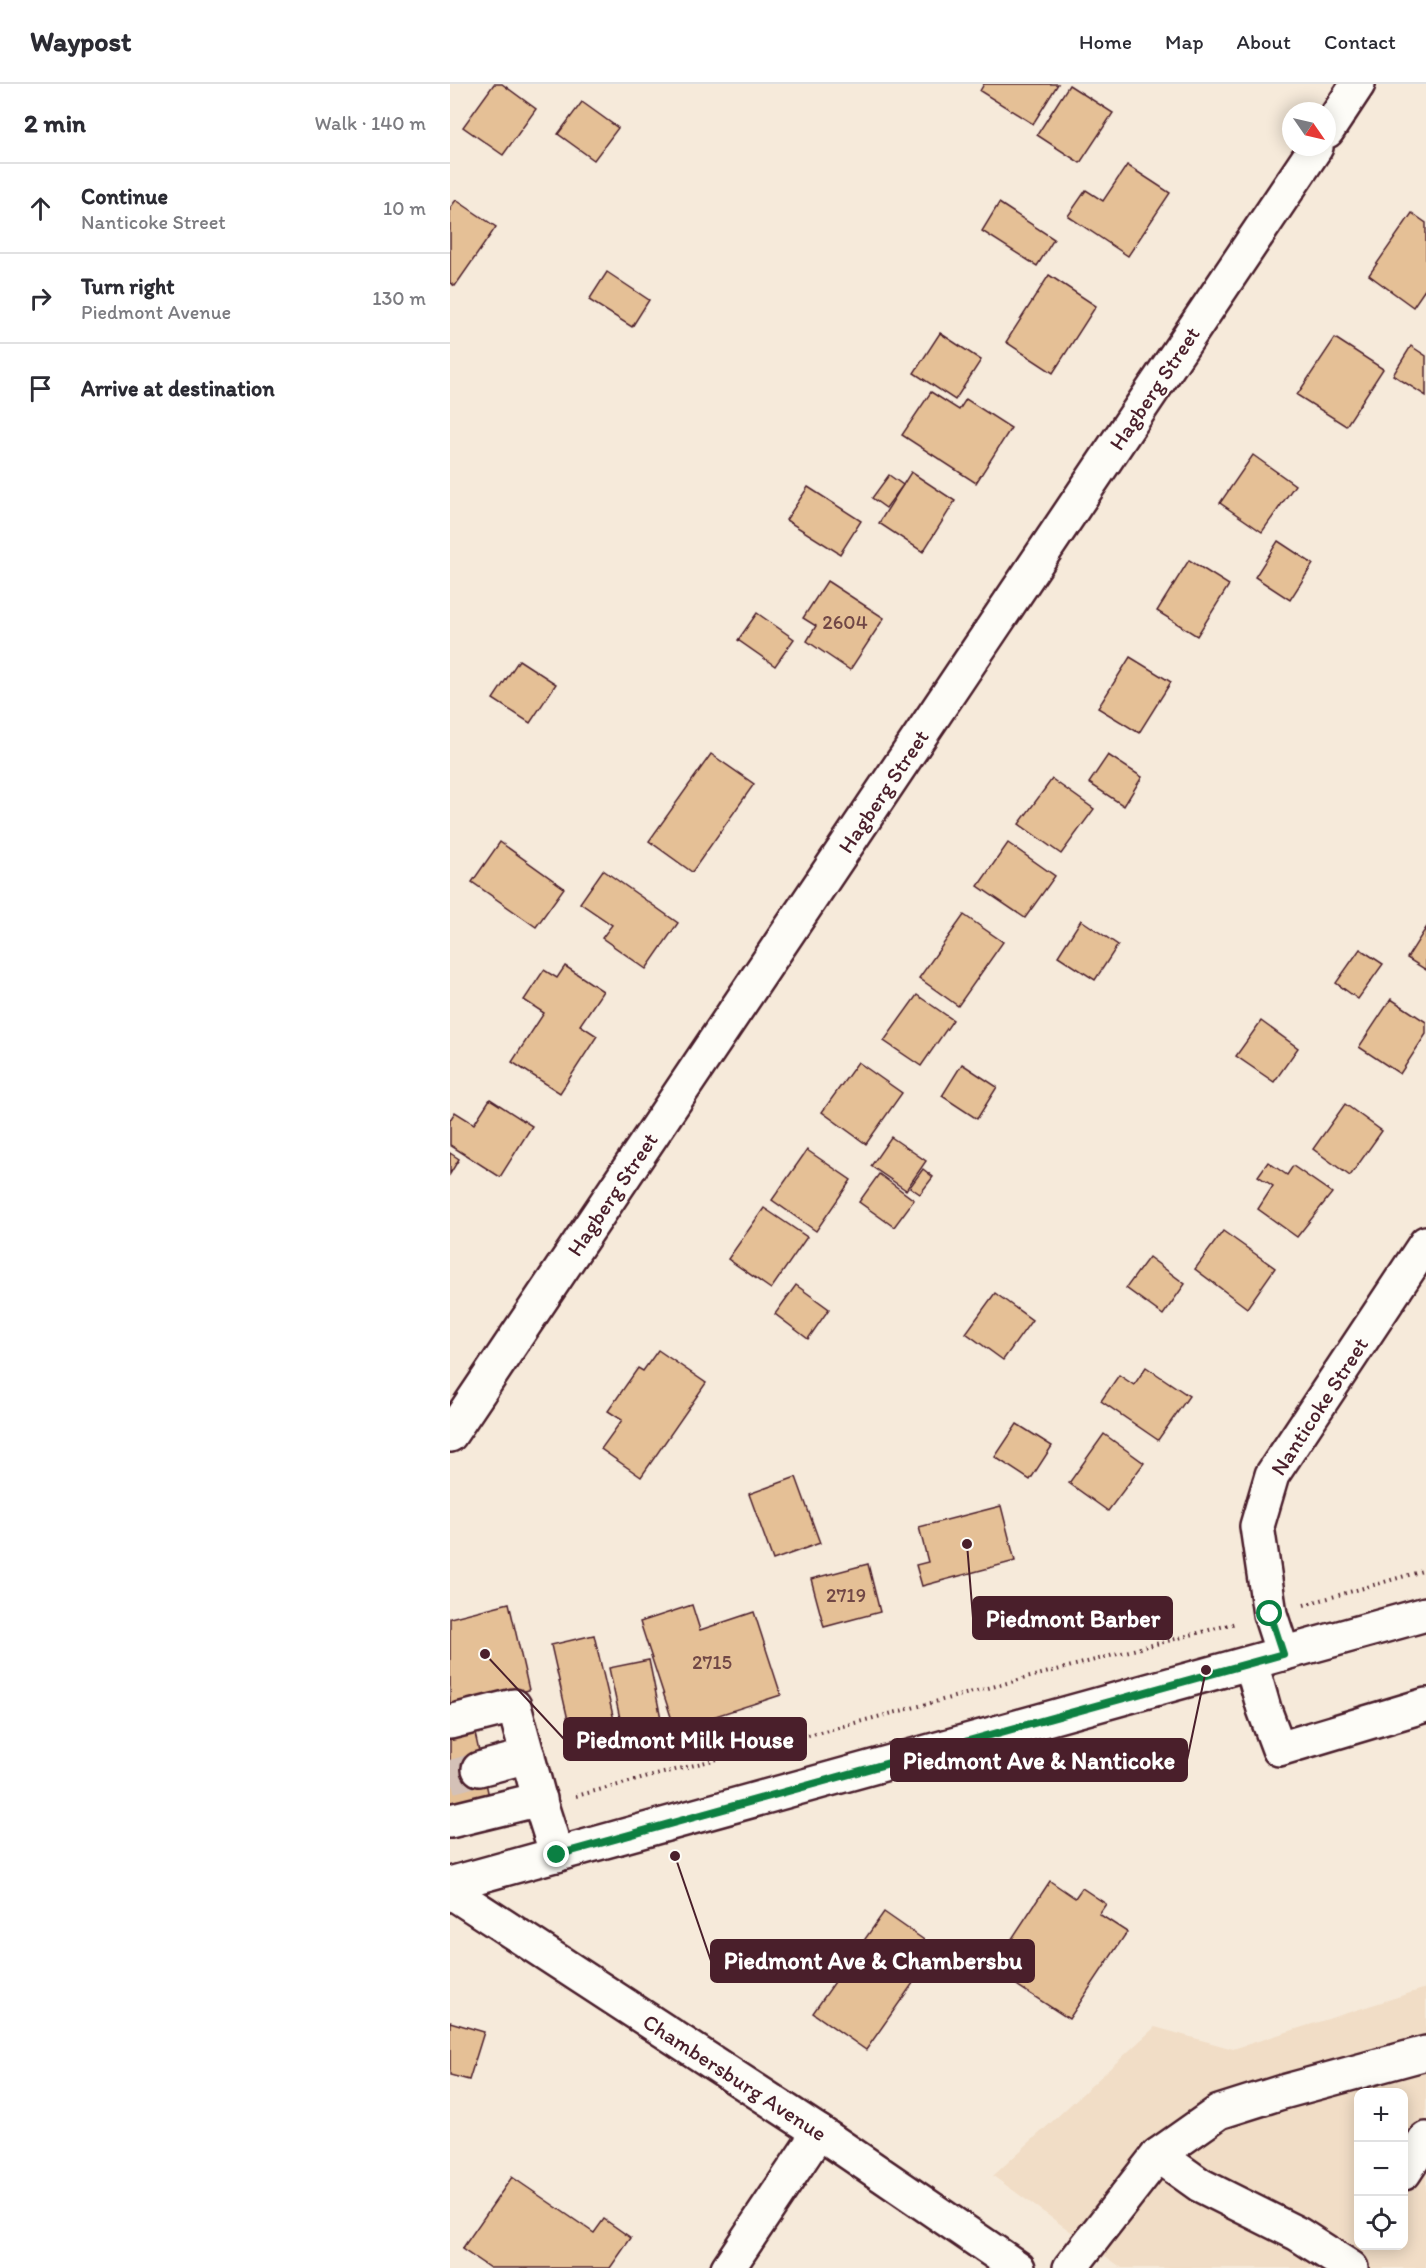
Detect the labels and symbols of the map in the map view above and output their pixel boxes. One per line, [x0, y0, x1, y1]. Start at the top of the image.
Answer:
north arrow [1282, 102, 1336, 156]
street label: Hagberg Street [1103, 321, 1206, 455]
house number: 2604 [822, 610, 868, 634]
street label: Hagberg Street [832, 724, 935, 858]
street label: Hagberg Street [561, 1127, 664, 1261]
street label: Nanticoke Street [1265, 1332, 1374, 1480]
house number: 2719 [826, 1583, 866, 1607]
callout: Piedmont Barber [973, 1597, 1172, 1639]
route start [1256, 1600, 1282, 1626]
text: Piedmont Barber [986, 1604, 1161, 1633]
house number: 2715 [692, 1650, 732, 1674]
callout: Piedmont Milk House [564, 1718, 806, 1760]
text: Piedmont Milk House [576, 1725, 794, 1754]
callout: Piedmont Ave & Nanticoke [891, 1739, 1187, 1781]
text: Piedmont Ave & Nanticoke [903, 1746, 1175, 1775]
route end [543, 1841, 569, 1867]
callout: Piedmont Ave & Chambersbu [711, 1940, 1034, 1982]
text: Piedmont Ave & Chambersbu [724, 1946, 1023, 1975]
street label: Chambersburg Avenue [638, 2008, 832, 2147]

